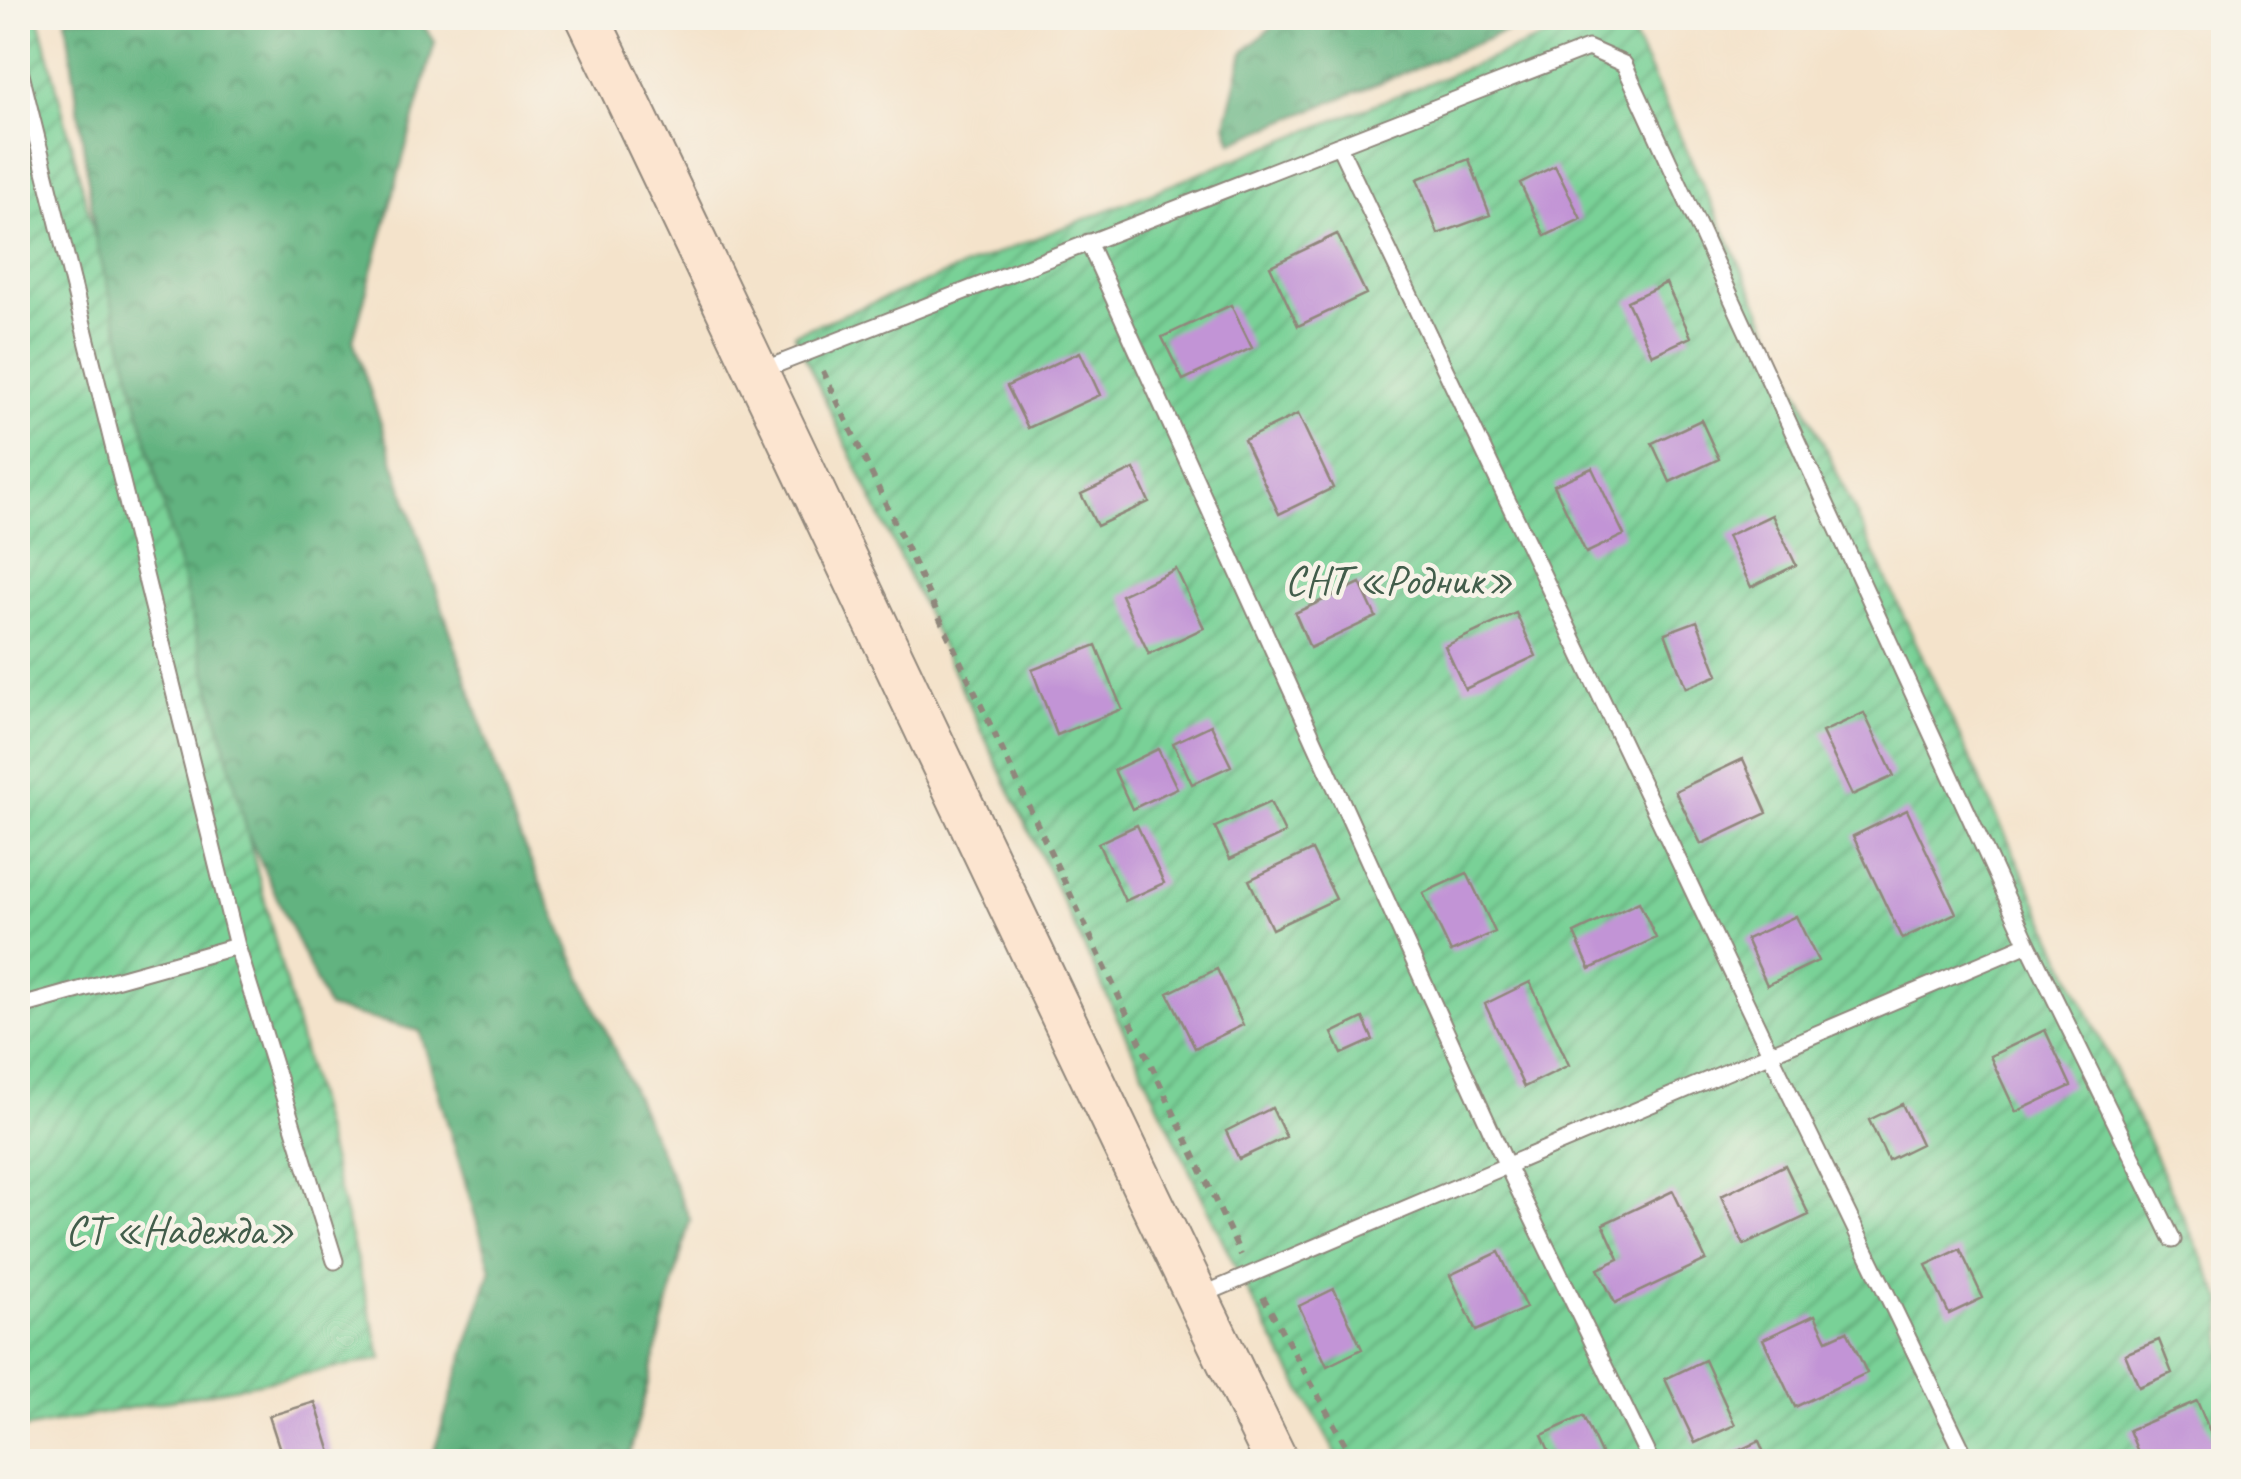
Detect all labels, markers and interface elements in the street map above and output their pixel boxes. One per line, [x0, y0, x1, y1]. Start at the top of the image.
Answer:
park label: СНТ «Родник» [1285, 554, 1513, 607]
park label: СТ «Надежда» [65, 1204, 295, 1257]

